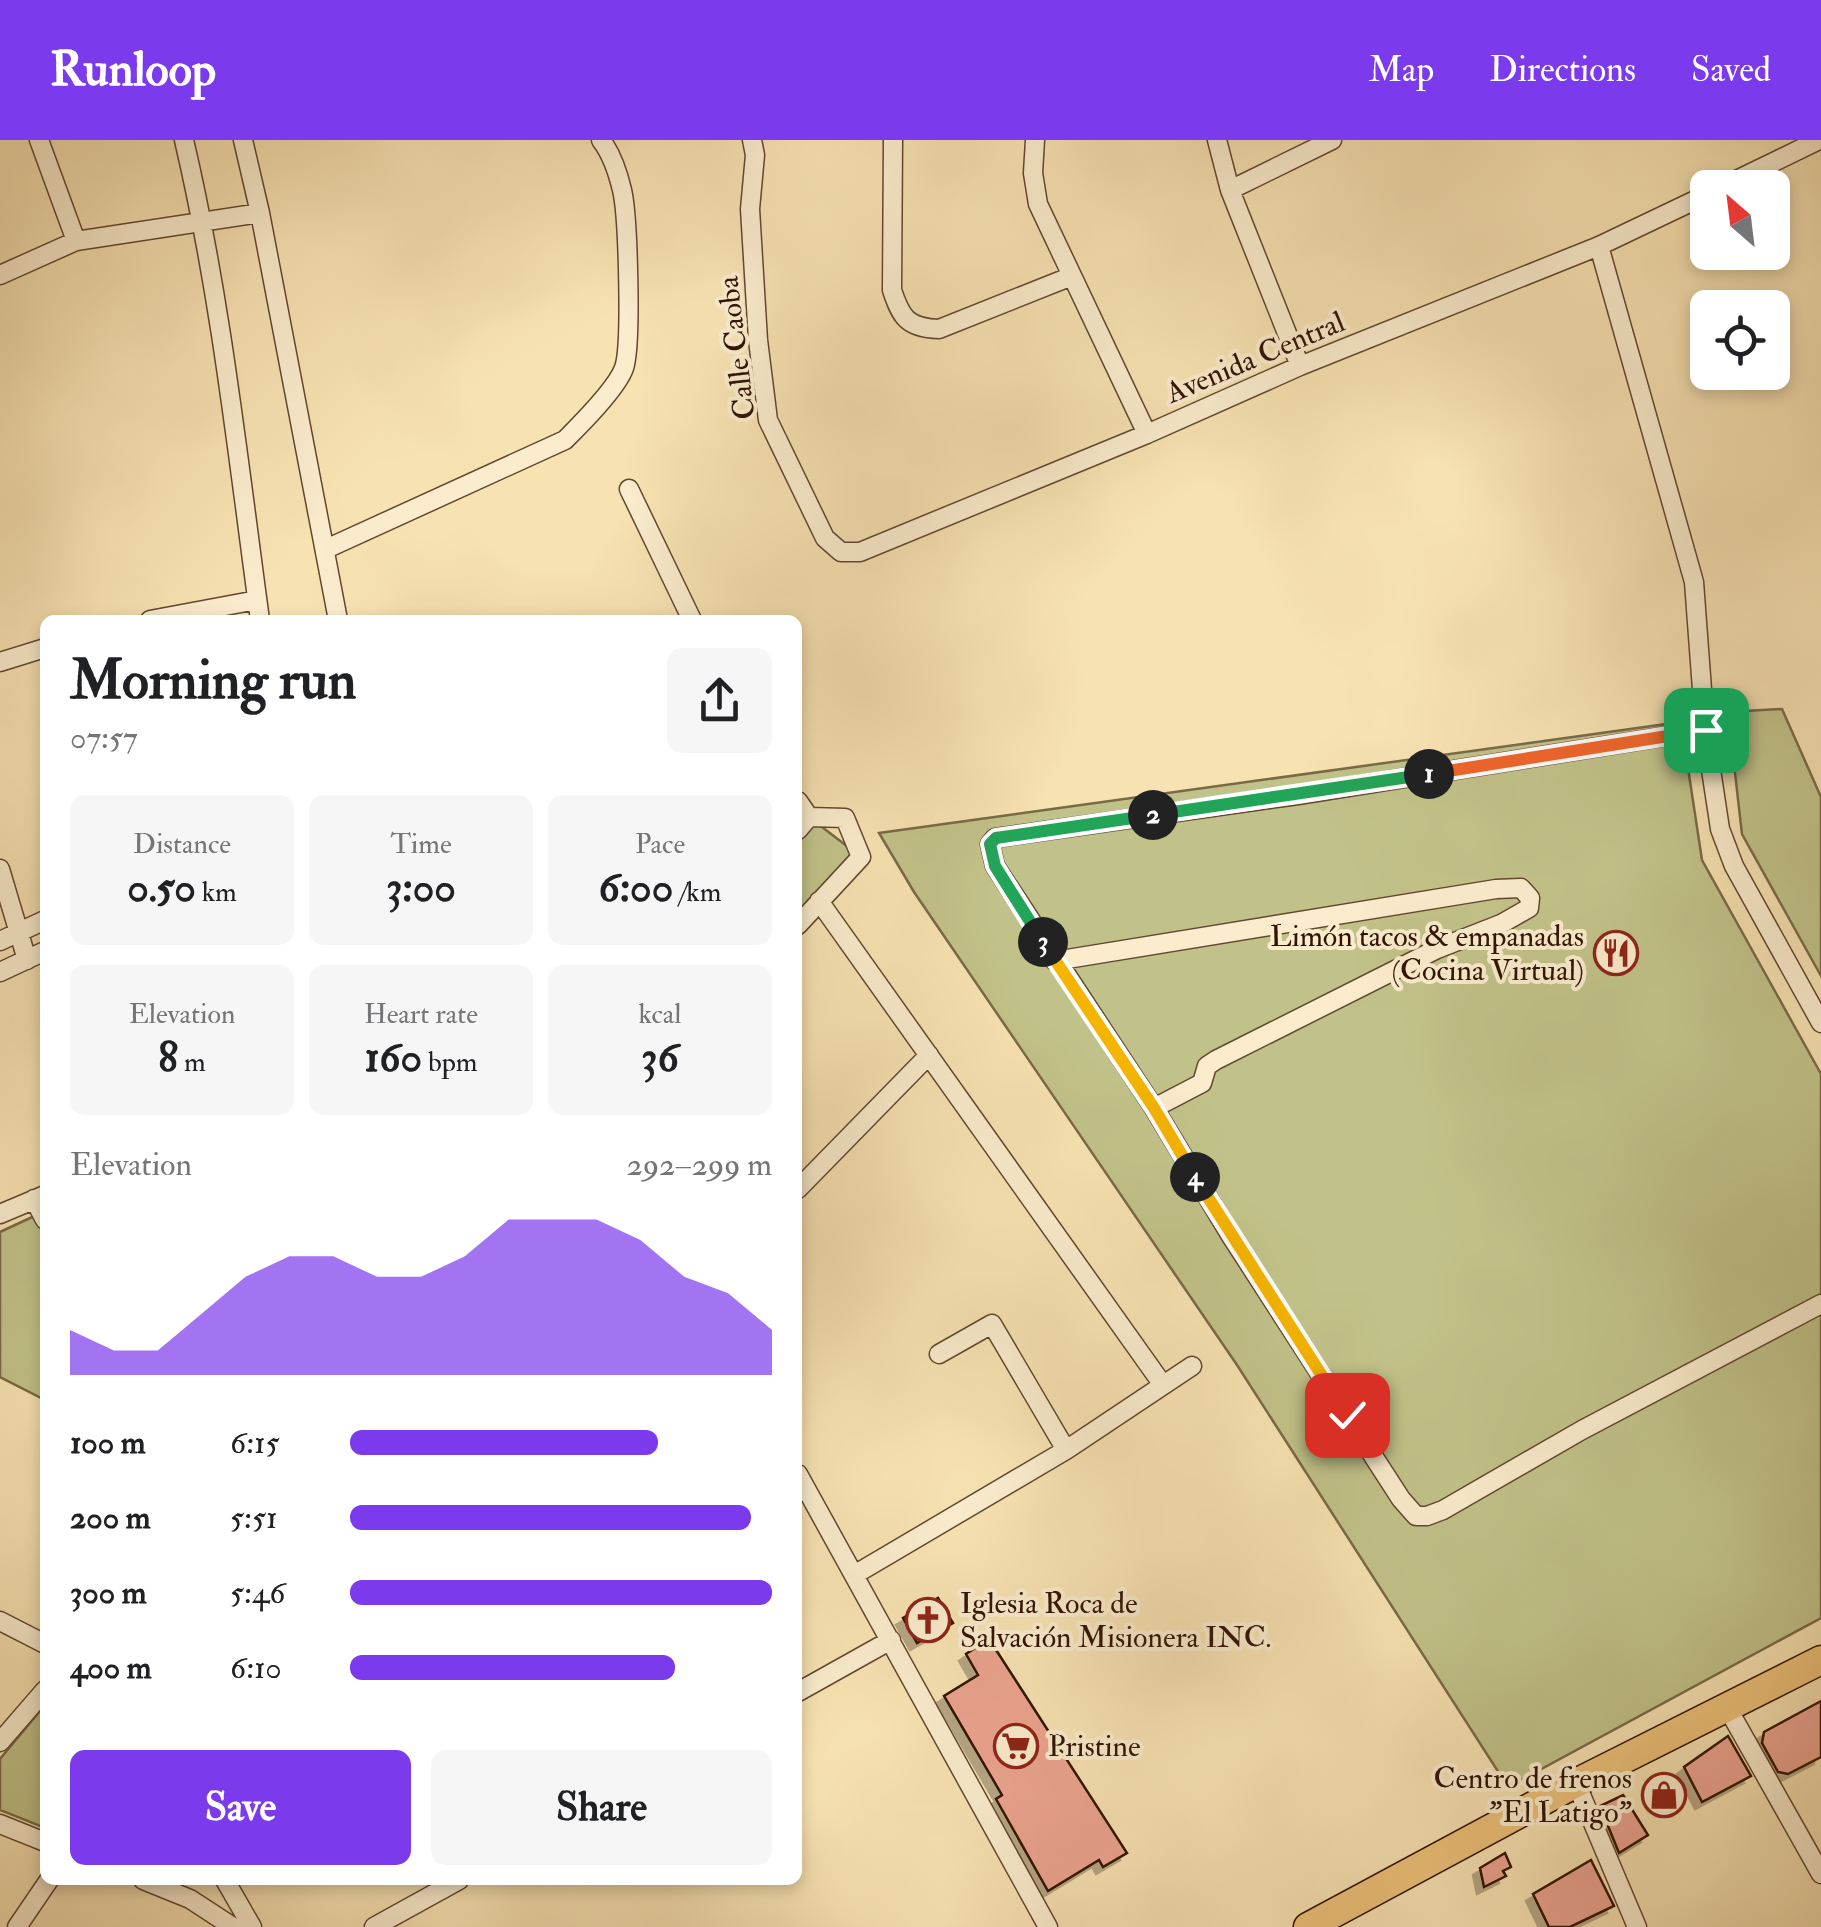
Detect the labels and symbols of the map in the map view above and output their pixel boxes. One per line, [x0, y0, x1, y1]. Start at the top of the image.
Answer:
north arrow [1690, 170, 1790, 270]
street label: Calle Caoba [709, 274, 764, 422]
street label: Avenida Central [1159, 303, 1351, 412]
pin [1664, 688, 1749, 773]
pin: 1 [1404, 749, 1454, 799]
pin: 2 [1128, 790, 1178, 840]
pin: 3 [1018, 917, 1068, 967]
place label: Limón tacos & empanadas (Cocina Virtual) [1270, 918, 1584, 989]
restaurant icon: Limón tacos & empanadas (Cocina Virtual) [1593, 930, 1639, 976]
pin: 4 [1170, 1152, 1220, 1202]
pin [1305, 1373, 1390, 1458]
place label: Iglesia Roca de Salvación Misionera INC. [960, 1585, 1271, 1656]
church icon: Iglesia Roca de Salvación Misionera INC. [905, 1597, 951, 1643]
supermarket icon: Pristine [993, 1723, 1039, 1769]
place label: Pristine [1048, 1728, 1140, 1765]
place label: Centro de frenos "El Latigo" [1434, 1760, 1632, 1831]
shop icon: Centro de frenos "El Latigo" [1641, 1772, 1687, 1818]

